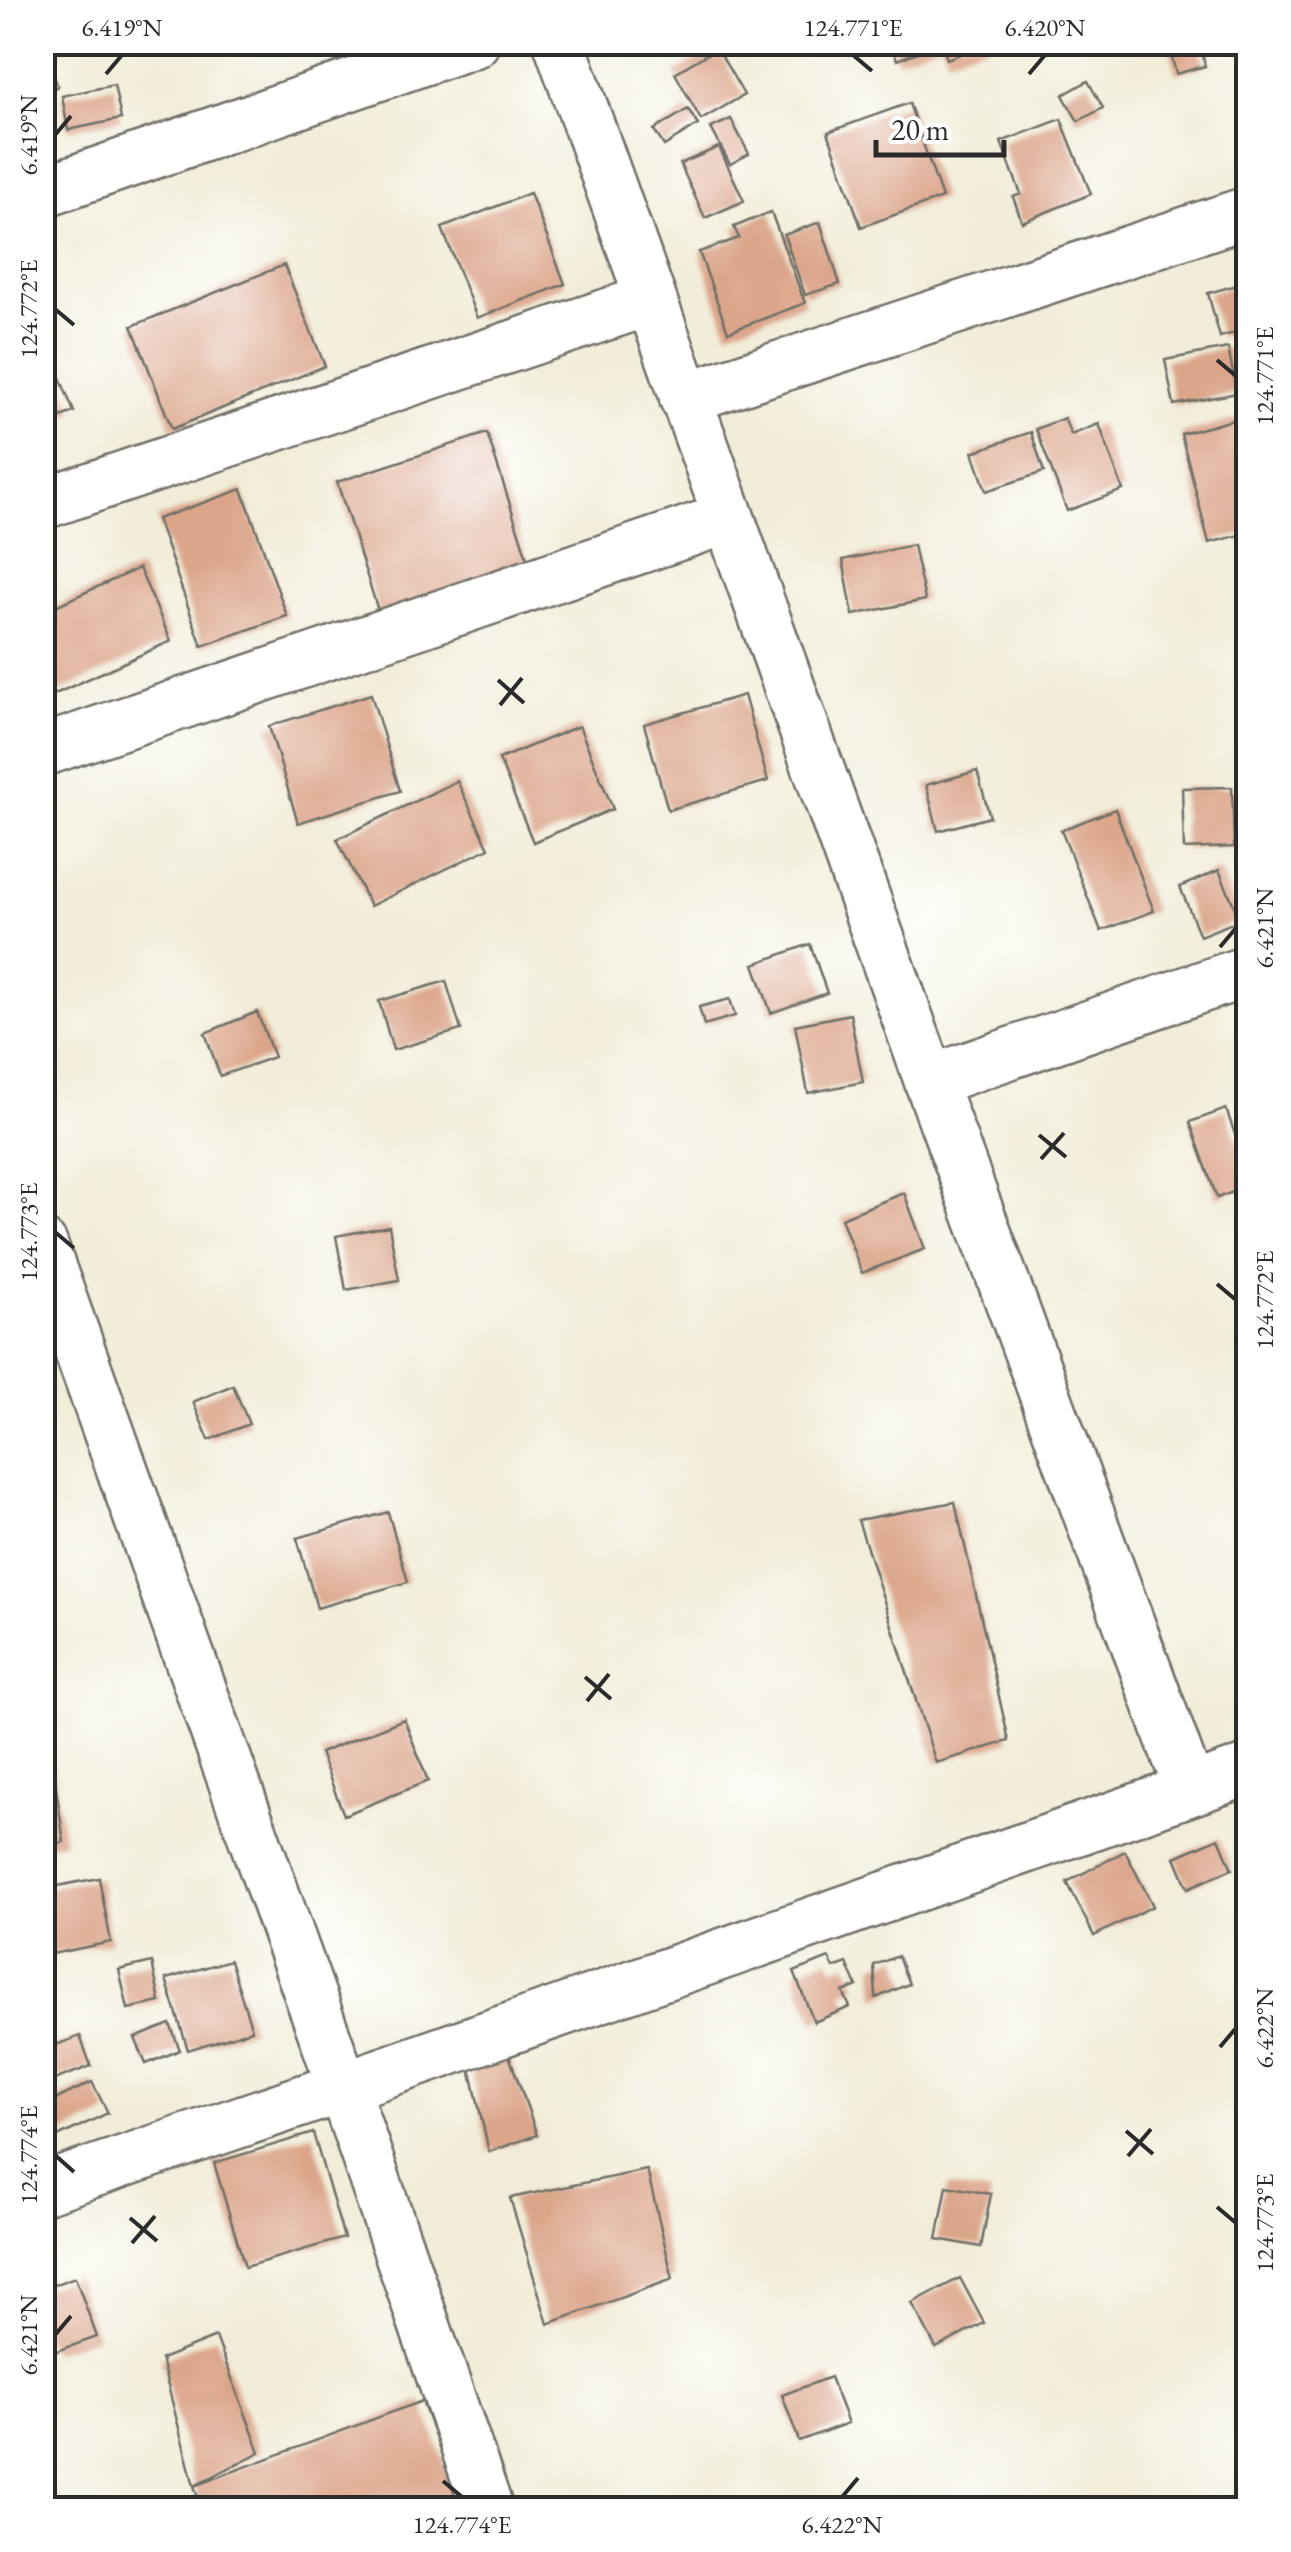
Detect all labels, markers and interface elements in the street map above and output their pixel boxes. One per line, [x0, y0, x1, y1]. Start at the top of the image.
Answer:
text: 6.419°N [82, 11, 163, 43]
text: 124.771°E [803, 11, 903, 43]
text: 6.420°N [1005, 11, 1086, 43]
text: 6.419°N [12, 94, 44, 175]
scale bar [876, 95, 1004, 157]
text: 20 m [891, 110, 949, 149]
text: 124.772°E [12, 259, 44, 359]
text: 124.771°E [1248, 326, 1280, 426]
text: 6.421°N [1248, 887, 1280, 968]
text: 124.773°E [12, 1182, 44, 1282]
text: 124.772°E [1248, 1250, 1280, 1350]
text: 6.422°N [1248, 1987, 1280, 2068]
text: 124.774°E [12, 2105, 44, 2205]
text: 124.773°E [1248, 2173, 1280, 2273]
text: 6.421°N [12, 2294, 44, 2375]
text: 124.774°E [412, 2508, 512, 2540]
text: 6.422°N [802, 2508, 883, 2540]

